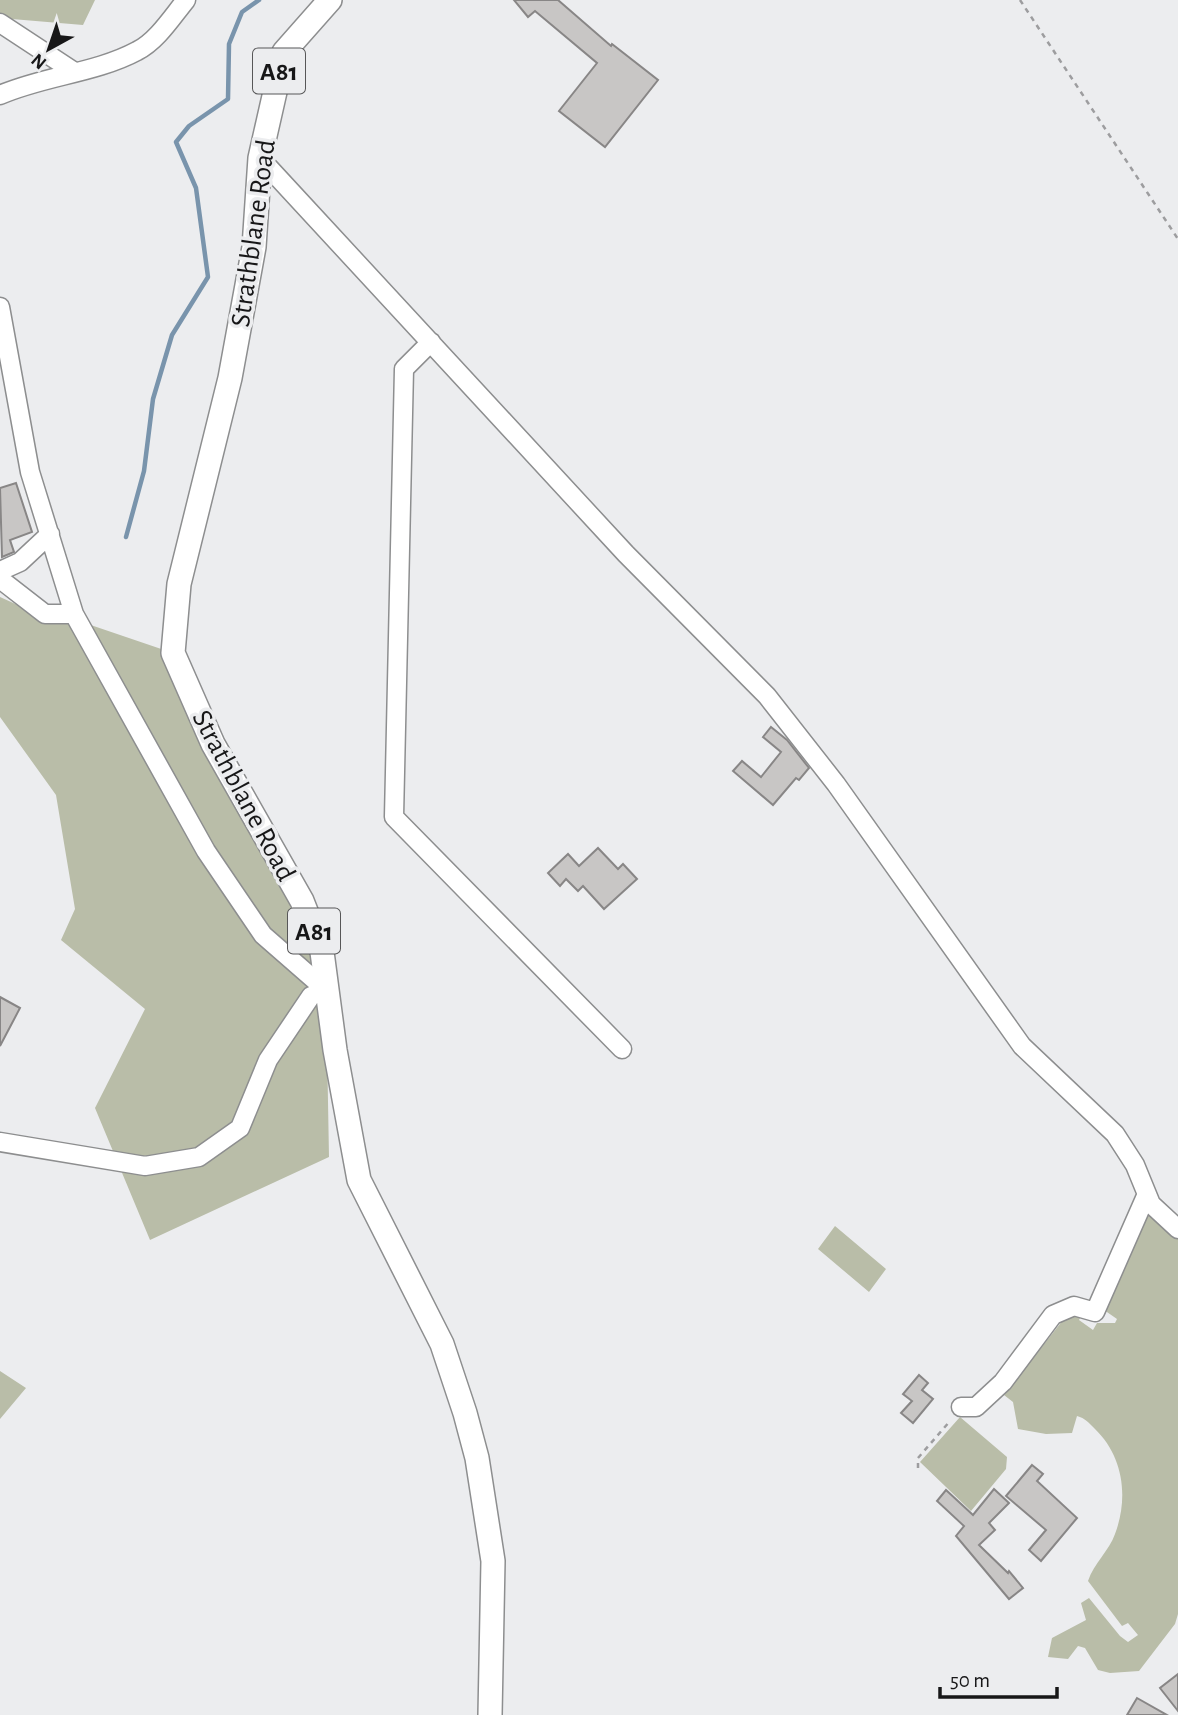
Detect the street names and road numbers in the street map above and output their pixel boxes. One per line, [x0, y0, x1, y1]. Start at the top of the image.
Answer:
road number: A81 [253, 48, 305, 94]
street label: Strathblane Road [227, 138, 281, 329]
street label: Strathblane Road [187, 706, 300, 886]
road number: A81 [288, 908, 340, 954]

